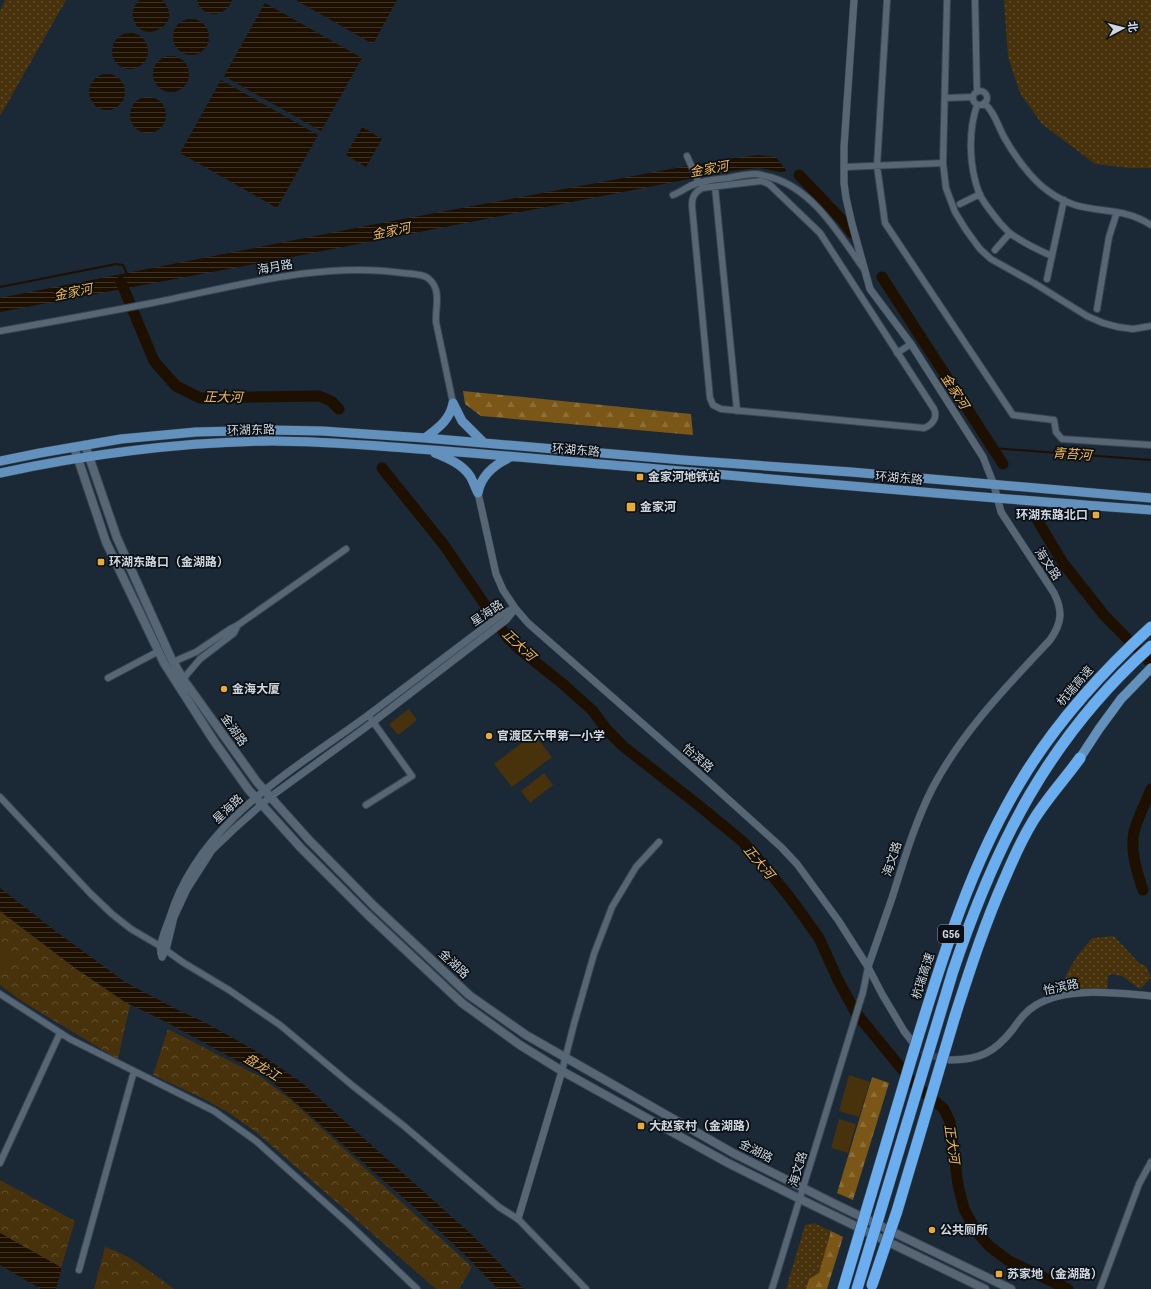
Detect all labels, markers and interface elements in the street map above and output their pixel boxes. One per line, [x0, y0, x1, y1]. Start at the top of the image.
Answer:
north arrow [1103, 8, 1143, 48]
text: 北 [1125, 21, 1140, 33]
water label: 金家河 [688, 158, 732, 180]
water label: 金家河 [370, 219, 415, 242]
street label: 海月路 [256, 257, 294, 277]
water label: 金家河 [52, 280, 97, 303]
water label: 金家河 [938, 371, 974, 414]
water label: 正大河 [203, 389, 246, 405]
street label: 环湖东路 [227, 423, 275, 437]
street label: 环湖东路 [551, 441, 601, 459]
water label: 青苔河 [1052, 445, 1095, 463]
street label: 环湖东路 [874, 469, 924, 487]
place label: 金家河地铁站 [648, 470, 720, 484]
marker: 金家河地铁站 [635, 472, 645, 482]
place label: 金家河 [640, 500, 676, 514]
marker: 金家河 [625, 501, 637, 513]
place label: 环湖东路北口 [1016, 508, 1088, 522]
marker: 环湖东路北口 [1091, 510, 1101, 520]
street label: 海文路 [1032, 545, 1064, 583]
place label: 环湖东路口（金湖路） [109, 555, 229, 569]
marker: 环湖东路口（金湖路） [96, 557, 106, 567]
street label: 星海路 [468, 597, 506, 629]
water label: 正大河 [500, 626, 541, 666]
street label: 杭瑞高速 [1054, 663, 1096, 709]
place label: 金海大厦 [232, 682, 280, 696]
marker: 金海大厦 [219, 684, 229, 694]
street label: 金湖路 [218, 711, 250, 749]
place label: 官渡区六甲第一小学 [497, 729, 605, 743]
marker: 官渡区六甲第一小学 [484, 731, 494, 741]
street label: 怡滨路 [680, 741, 716, 775]
street label: 星海路 [210, 792, 246, 826]
street label: 海文路 [880, 840, 904, 878]
water label: 正大河 [741, 842, 779, 884]
road number: G56 [938, 925, 964, 943]
street label: 金湖路 [436, 947, 472, 981]
street label: 杭瑞高速 [909, 951, 937, 1001]
street label: 怡滨路 [1042, 976, 1080, 998]
water label: 盘龙江 [241, 1050, 284, 1085]
place label: 大赵家村（金湖路） [649, 1119, 757, 1133]
marker: 大赵家村（金湖路） [636, 1121, 646, 1131]
water label: 正大河 [942, 1124, 963, 1167]
street label: 金湖路 [737, 1137, 775, 1165]
street label: 海文路 [786, 1150, 810, 1188]
place label: 公共厕所 [940, 1223, 988, 1237]
marker: 公共厕所 [927, 1225, 937, 1235]
place label: 苏家地（金湖路） [1007, 1267, 1103, 1281]
marker: 苏家地（金湖路） [994, 1269, 1004, 1279]

